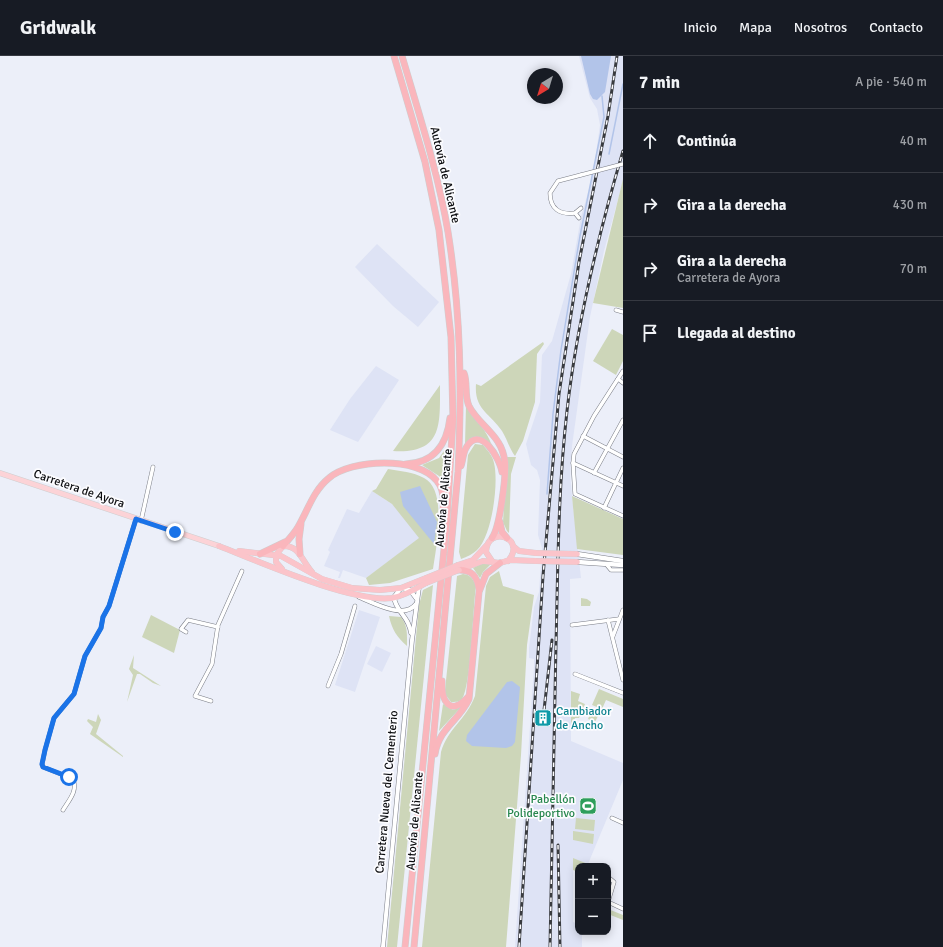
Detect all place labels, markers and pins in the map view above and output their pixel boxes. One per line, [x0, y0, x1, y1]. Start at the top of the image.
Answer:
place label: Cambiador de Ancho [556, 704, 612, 733]
building icon: Cambiador de Ancho [533, 708, 553, 728]
place label: Pabellón Polideportivo [507, 792, 575, 821]
sports icon: Pabellón Polideportivo [578, 796, 598, 816]

